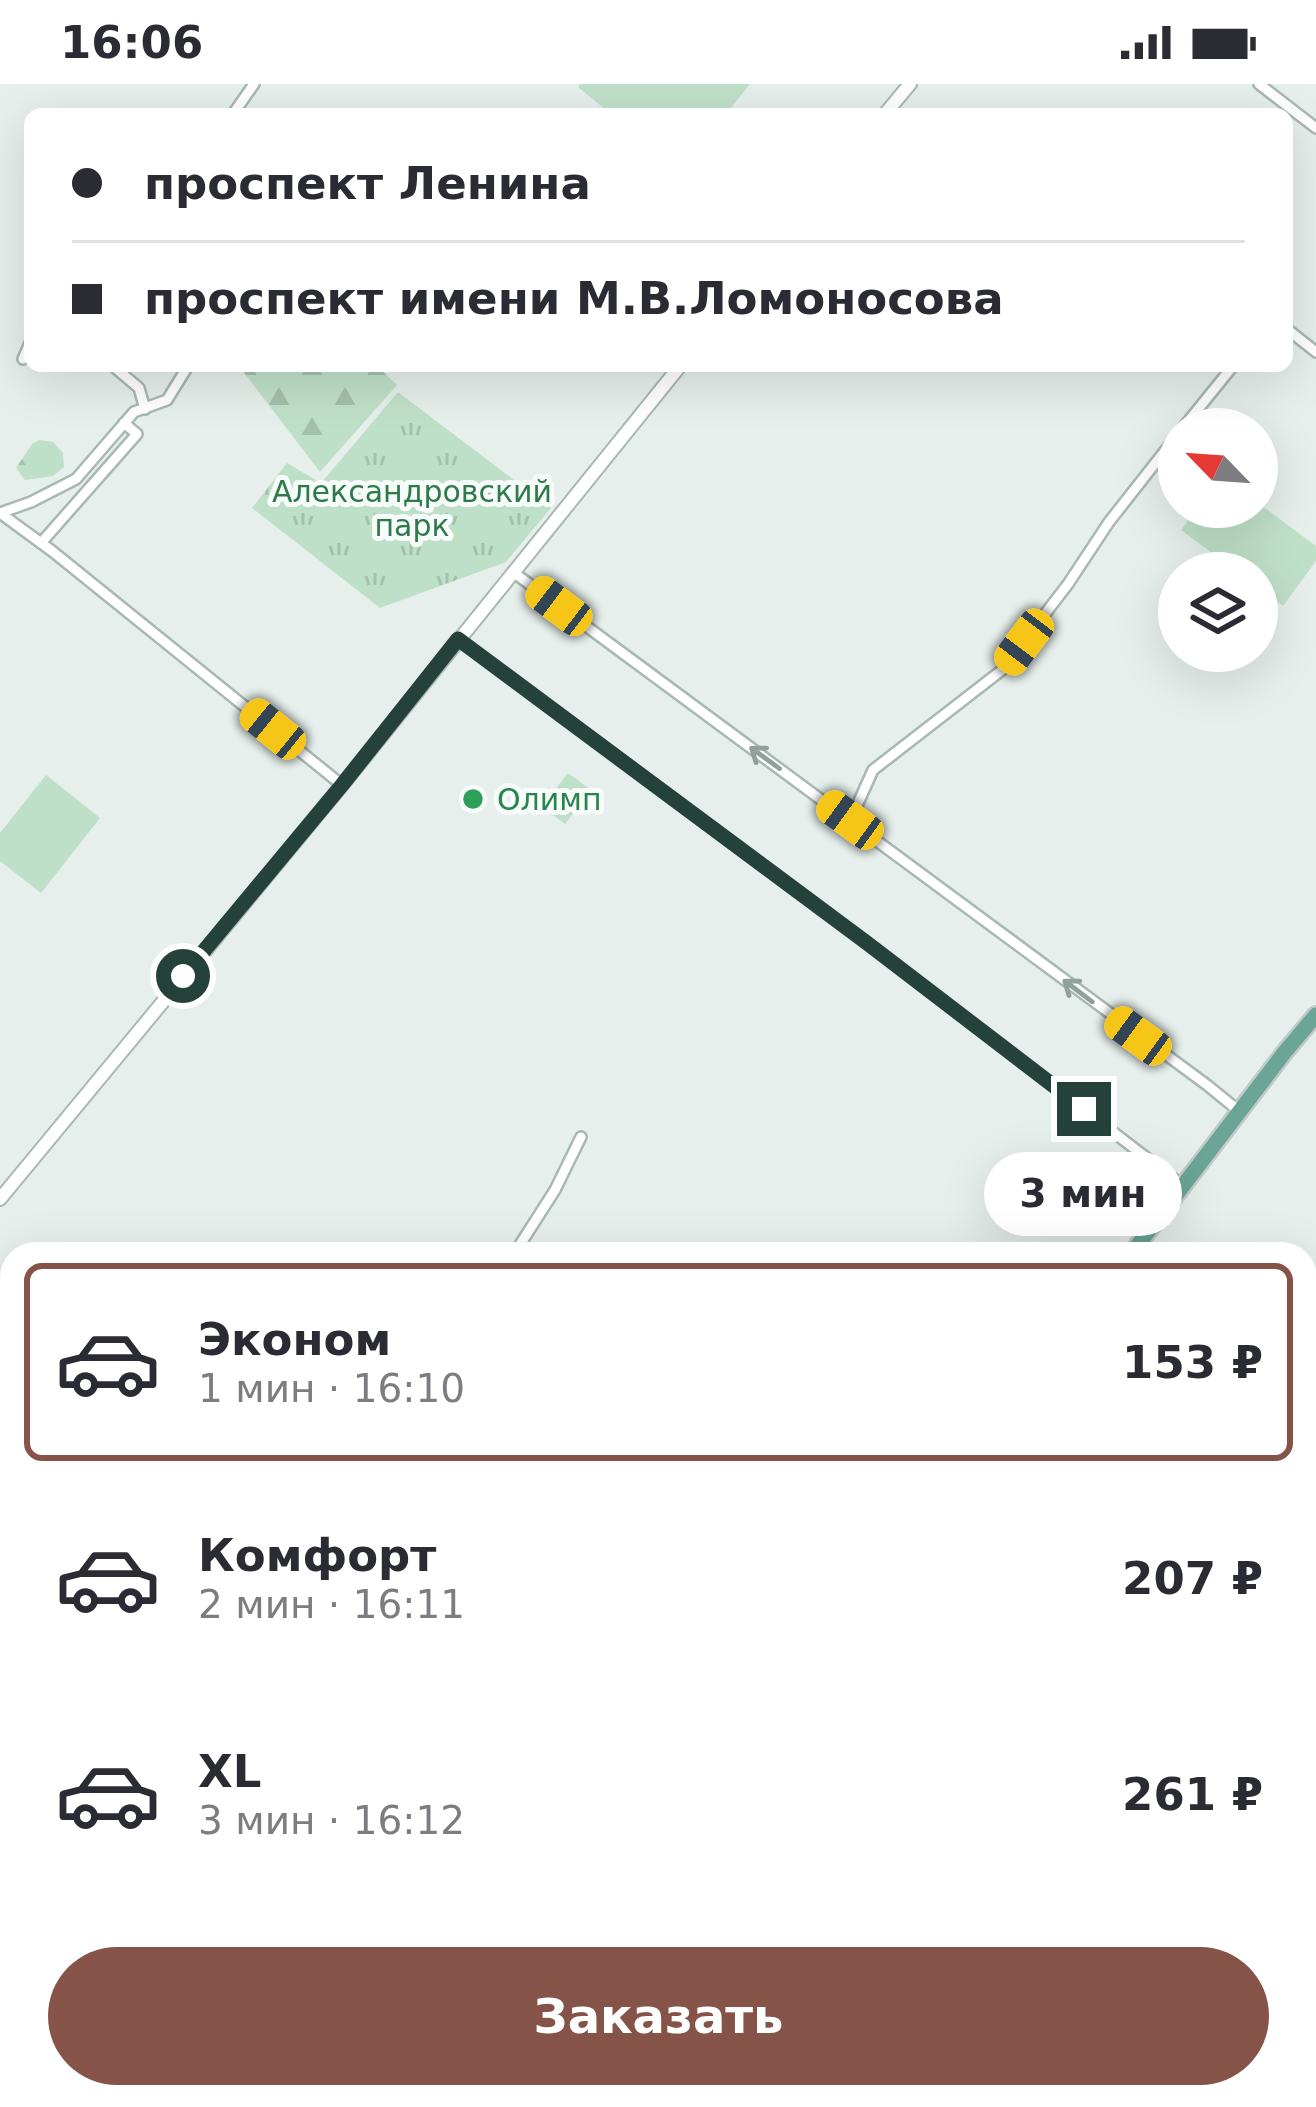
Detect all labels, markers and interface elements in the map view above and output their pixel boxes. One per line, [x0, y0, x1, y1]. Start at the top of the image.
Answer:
text: 16:06 [60, 16, 203, 69]
text: проспект Ленина [144, 157, 591, 210]
text: проспект имени М.В.Ломоносова [144, 272, 1004, 325]
north arrow [1158, 408, 1278, 528]
map controls [1158, 408, 1278, 672]
park label: Александровский парк [272, 474, 552, 543]
button: layers [1158, 552, 1278, 672]
car [519, 570, 599, 642]
car [988, 602, 1060, 682]
car [234, 692, 312, 766]
one-way arrow [749, 746, 782, 772]
place label: Олимп [497, 782, 602, 817]
car [810, 784, 890, 856]
marker: Олимп [460, 786, 486, 812]
route start [156, 949, 210, 1003]
one-way arrow [1062, 979, 1095, 1004]
car [1098, 1000, 1178, 1072]
route end [1057, 1082, 1111, 1136]
callout: 3 мин [985, 1151, 1183, 1235]
text: 3 мин [1020, 1171, 1146, 1216]
icon: car [54, 1308, 162, 1416]
text: Эконом [198, 1313, 391, 1366]
text: 153 ₽ [1122, 1336, 1263, 1389]
text: 1 мин · 16:10 [198, 1366, 465, 1411]
icon: car [54, 1524, 162, 1632]
text: Комфорт [198, 1529, 436, 1582]
text: 207 ₽ [1122, 1552, 1263, 1605]
text: 2 мин · 16:11 [198, 1582, 465, 1627]
icon: car [54, 1740, 162, 1848]
text: XL [198, 1745, 261, 1798]
text: 261 ₽ [1122, 1768, 1263, 1821]
text: 3 мин · 16:12 [198, 1798, 465, 1843]
button: Заказать [48, 1947, 1269, 2085]

